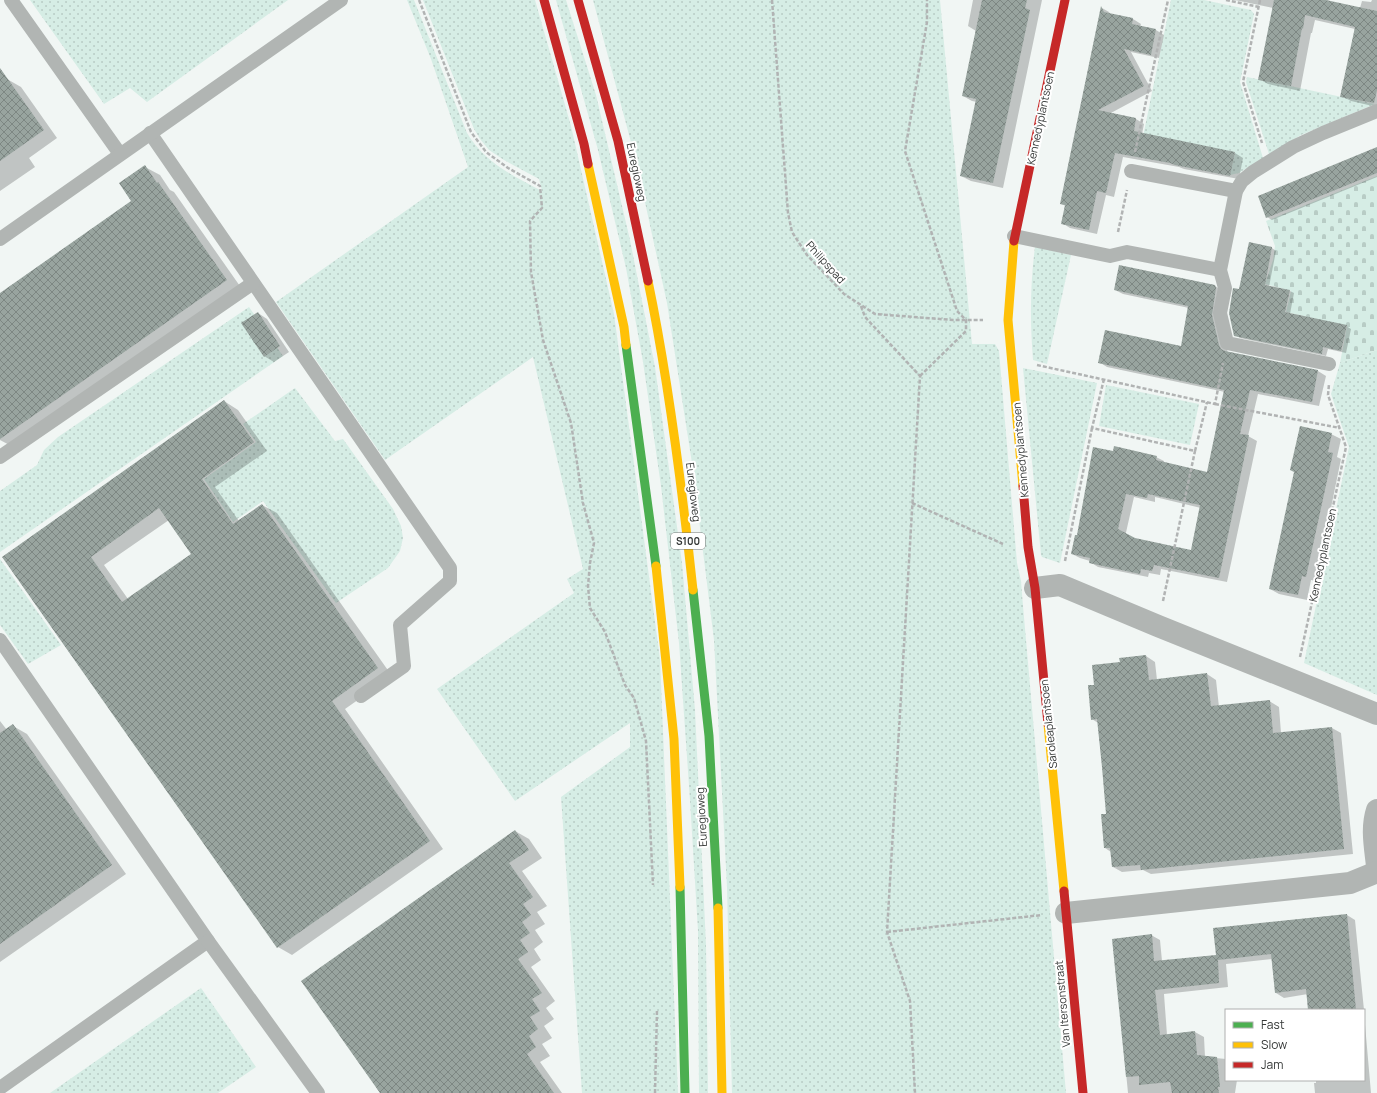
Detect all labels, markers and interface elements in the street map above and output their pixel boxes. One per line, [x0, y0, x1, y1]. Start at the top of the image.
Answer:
street label: Kennedyplantsoen [1023, 70, 1057, 166]
street label: Euregioweg [623, 141, 651, 203]
street label: Philipspad [803, 238, 849, 286]
street label: Kennedyplantsoen [1008, 402, 1032, 498]
street label: Euregioweg [683, 461, 705, 523]
street label: Kennedyplantsoen [1305, 507, 1339, 603]
road number: S100 [671, 533, 705, 549]
street label: Saroleaplantsoen [1036, 679, 1060, 769]
street label: Euregioweg [692, 787, 710, 847]
street label: Van Itersonstraat [1051, 960, 1073, 1048]
legend [1225, 1009, 1365, 1081]
text: Fast [1261, 1016, 1285, 1033]
text: Slow [1261, 1036, 1287, 1053]
text: Jam [1261, 1056, 1283, 1073]

